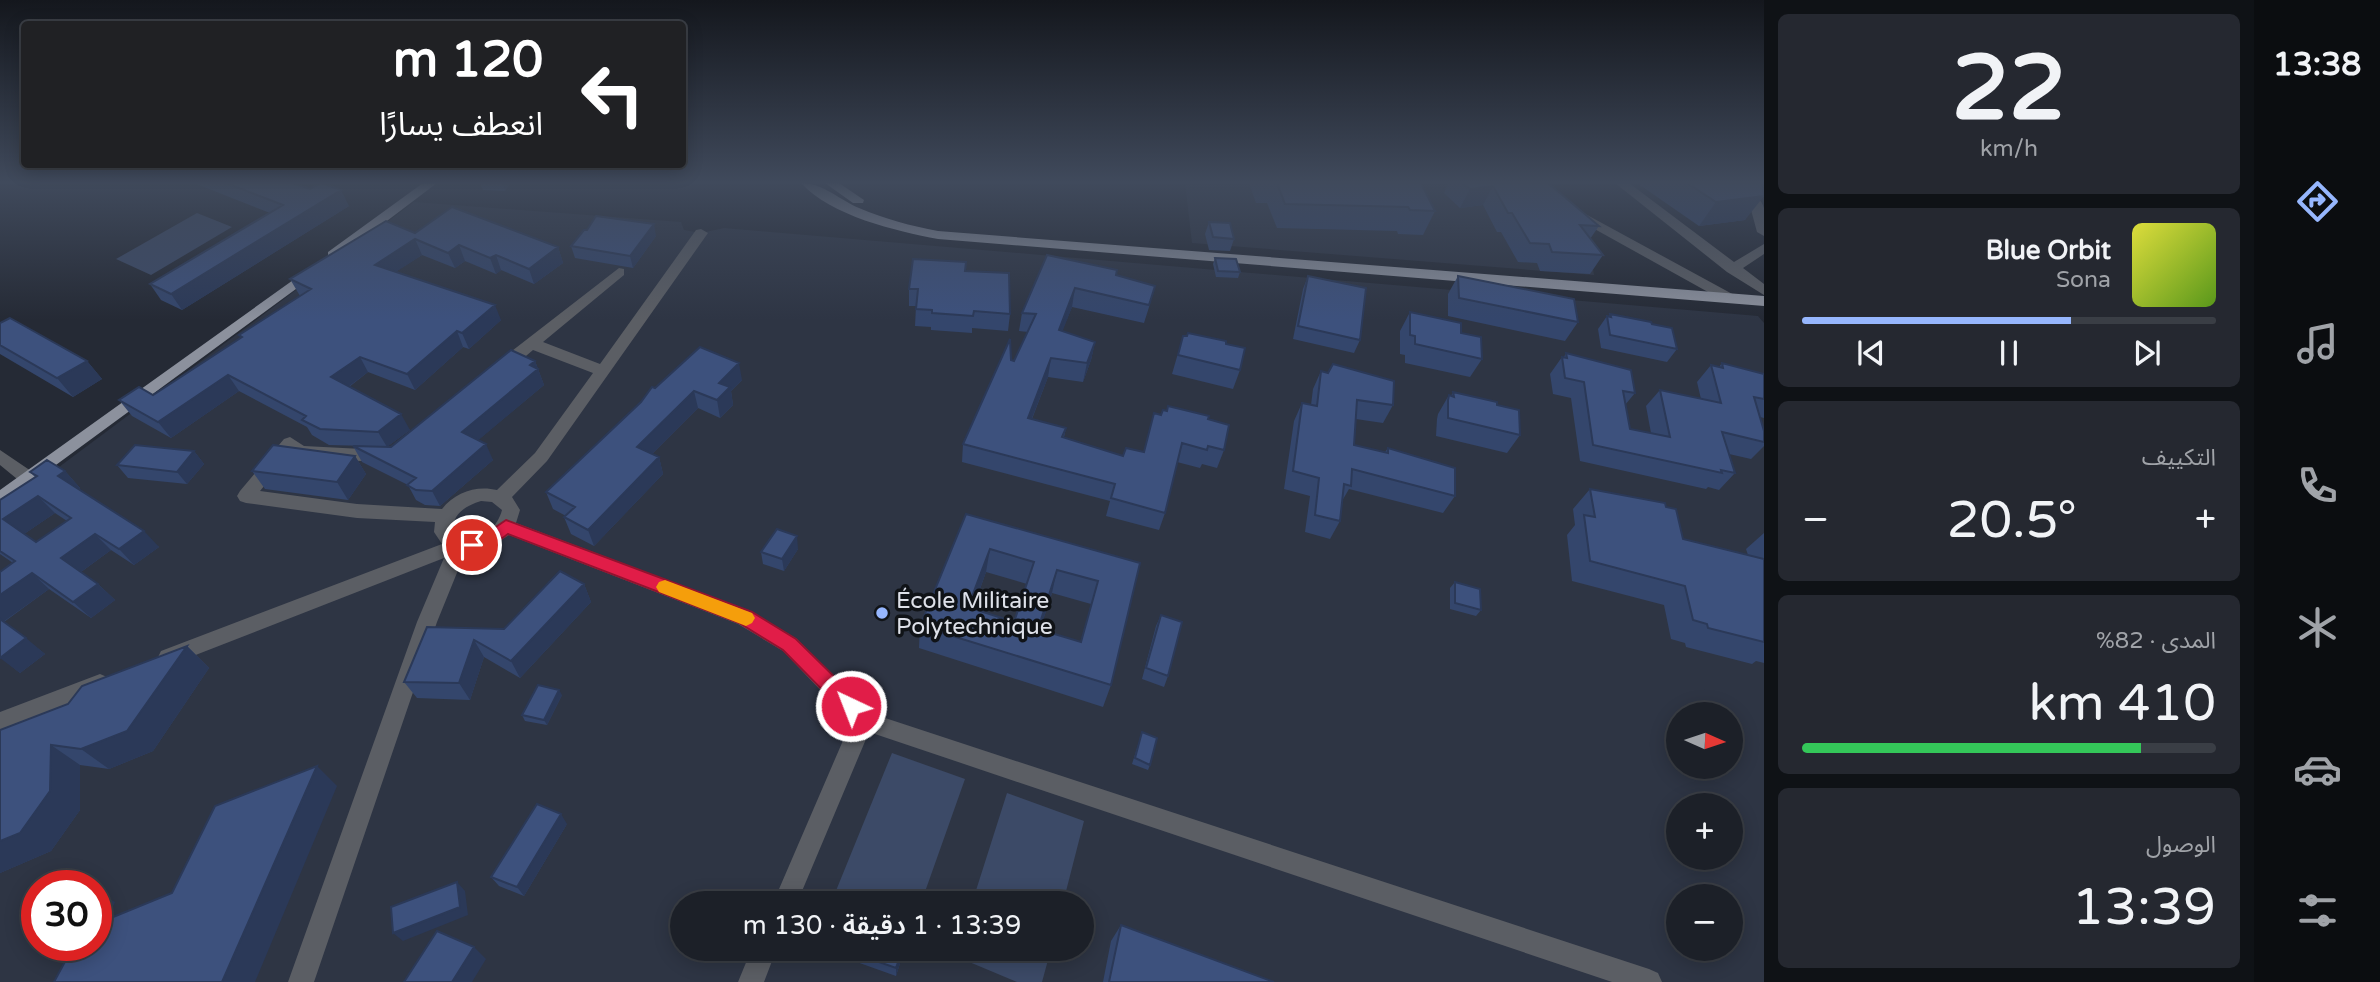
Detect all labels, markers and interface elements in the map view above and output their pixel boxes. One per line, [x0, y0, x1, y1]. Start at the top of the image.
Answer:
text: 120 m [393, 31, 543, 90]
text: 22 [1952, 34, 2066, 144]
text: 13:38 [2273, 46, 2361, 84]
icon: left [567, 49, 658, 140]
text: انعطف يسارًا [379, 106, 543, 144]
text: km/h [1980, 135, 2038, 163]
icon: directions [2293, 177, 2342, 226]
text: Blue Orbit [1986, 235, 2111, 266]
text: Sona [2056, 266, 2111, 294]
icon: music [2293, 319, 2342, 368]
icon: previous [1852, 334, 1890, 372]
icon: pause [1990, 334, 2028, 372]
icon: next [2128, 334, 2166, 372]
text: التكييف [2142, 444, 2216, 472]
icon: phone [2293, 461, 2342, 510]
text: 20.5° [1947, 489, 2077, 552]
text: − [1802, 497, 1829, 543]
text: + [2195, 497, 2216, 543]
pin [442, 515, 502, 575]
icon: arrive [453, 526, 491, 564]
place label: École Militaire Polytechnique [896, 587, 1053, 641]
icon: climate [2293, 603, 2342, 652]
marker: École Militaire Polytechnique [874, 605, 890, 621]
text: المدى · 82% [2096, 627, 2216, 655]
position arrow [814, 669, 888, 743]
text: 410 km [2028, 672, 2216, 735]
north arrow [1666, 702, 1743, 779]
map controls [1666, 702, 1743, 961]
icon: car [2293, 745, 2342, 794]
button: + [1666, 793, 1743, 870]
text: الوصول [2146, 831, 2216, 859]
speed limit sign: 30 [21, 870, 112, 961]
text: 13:39 [2072, 876, 2216, 939]
button: − [1666, 884, 1743, 961]
icon: filters [2293, 886, 2342, 935]
text: 13:39 · 1 دقيقة · 130 m [743, 910, 1021, 941]

